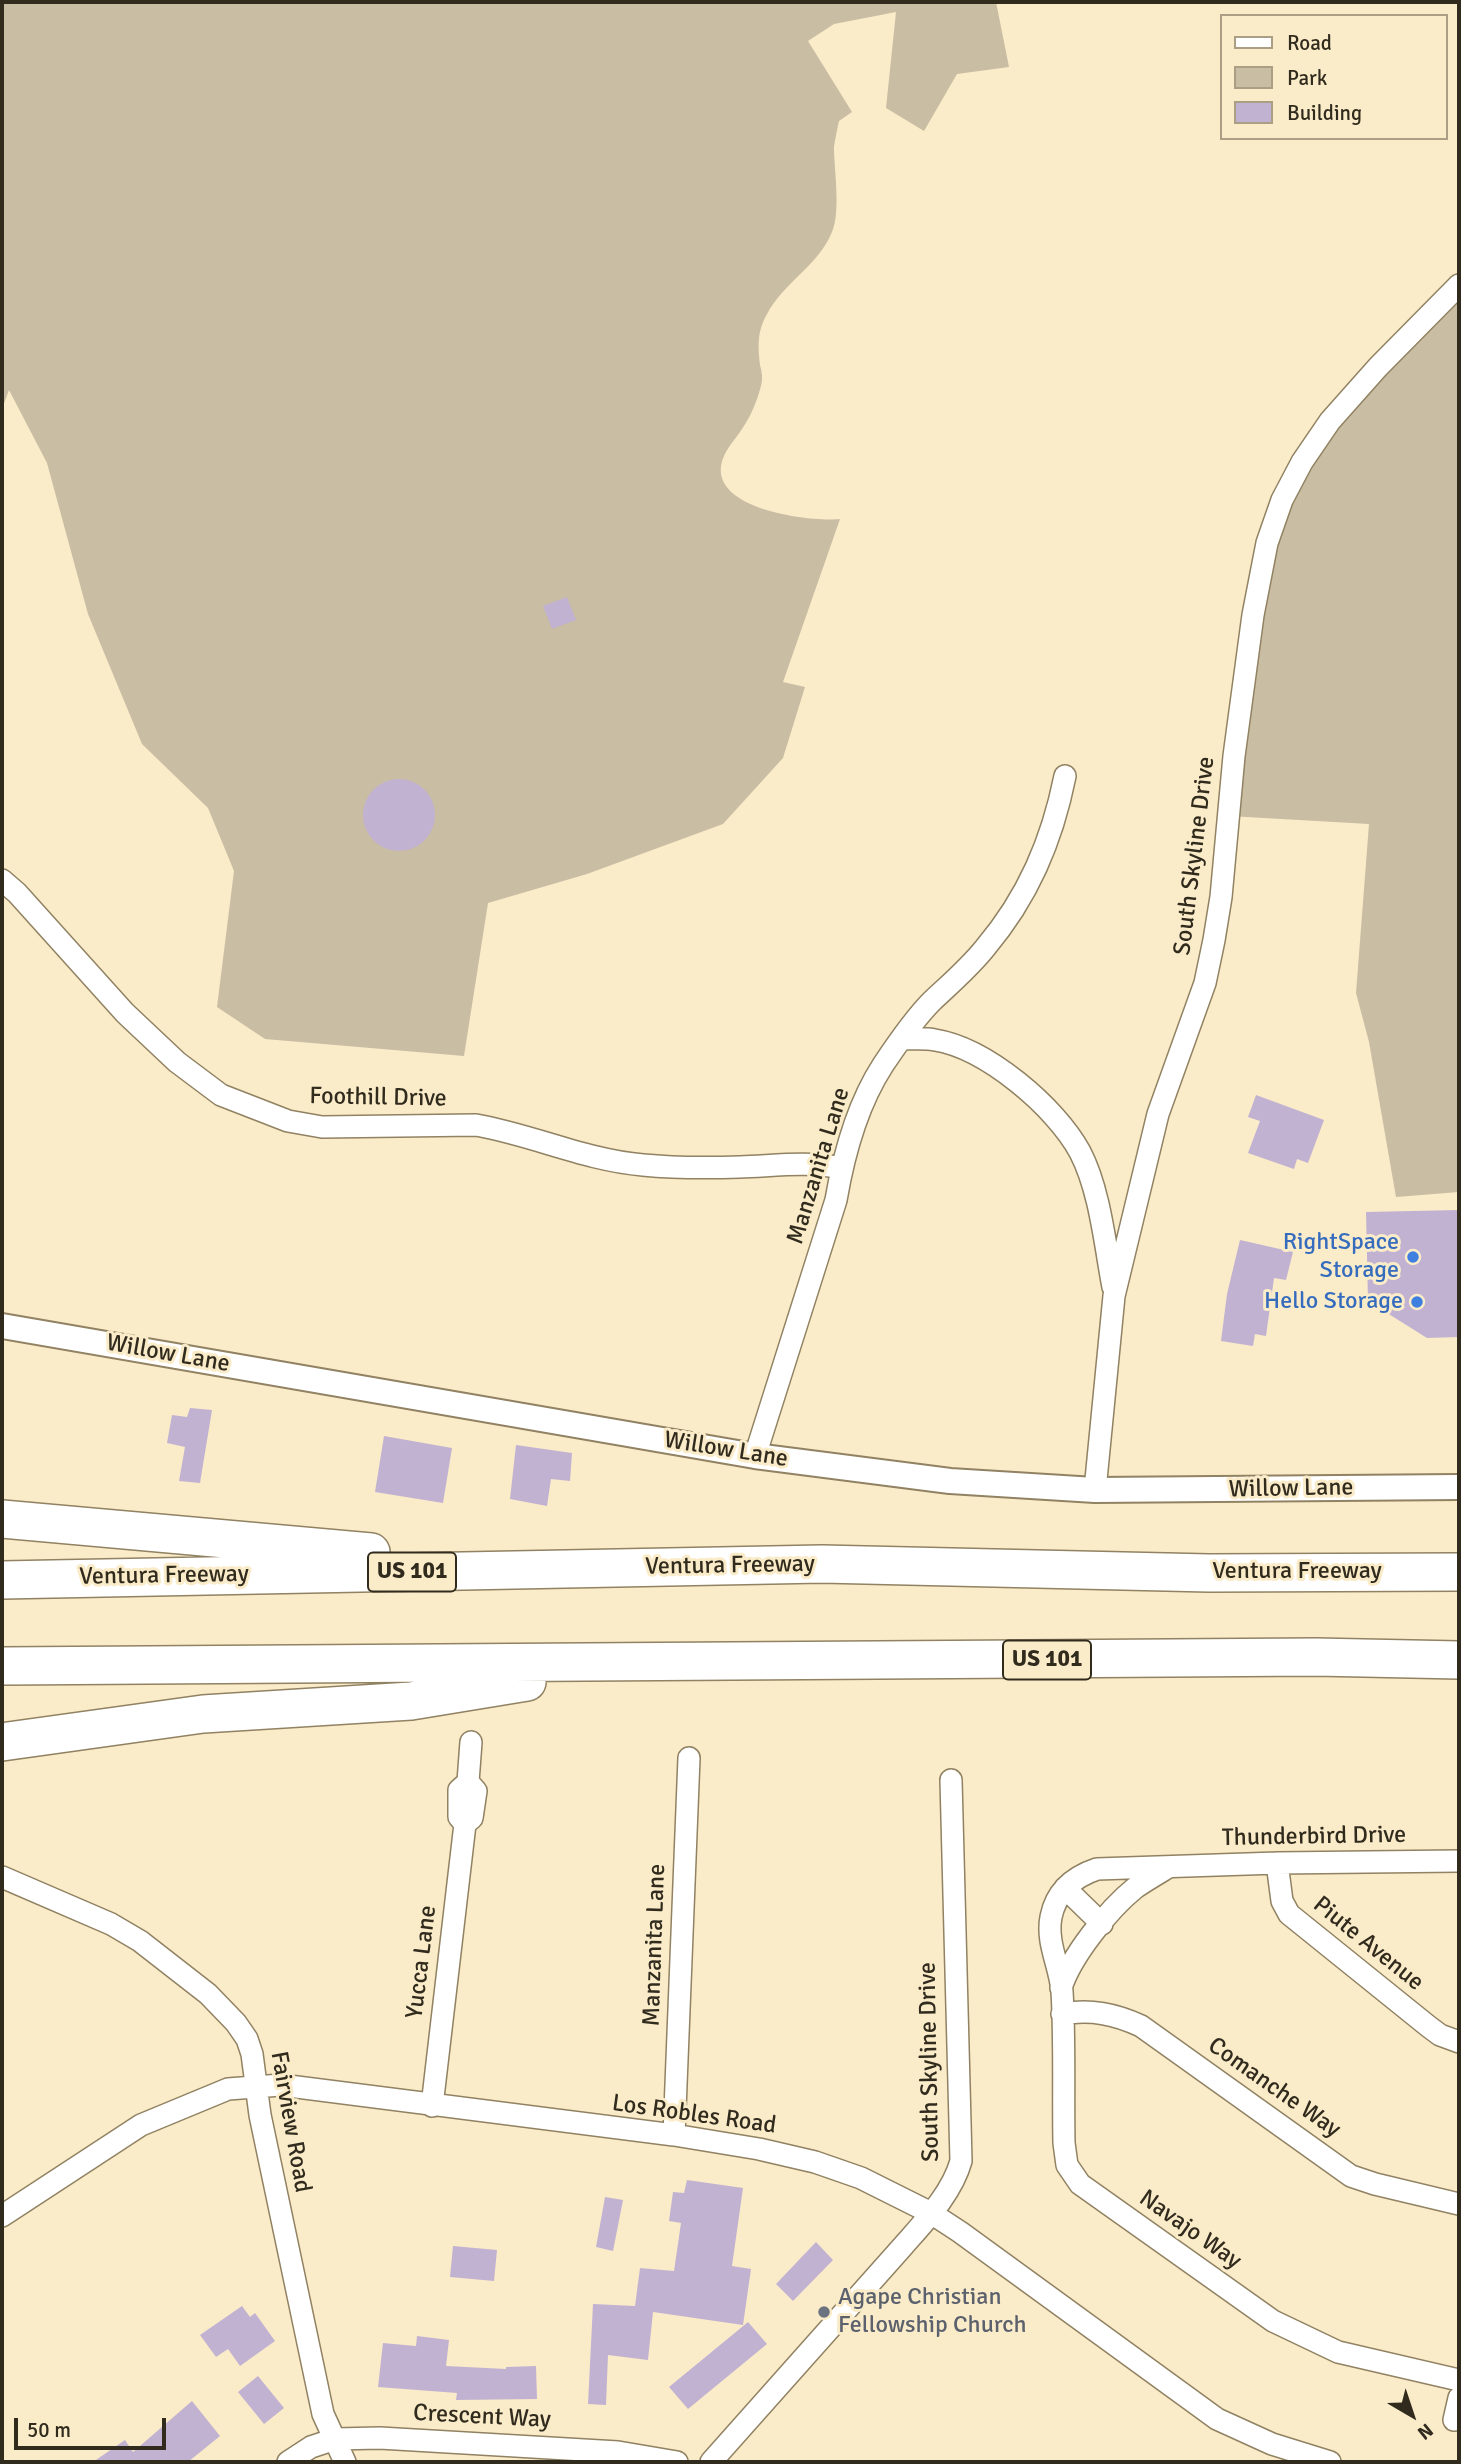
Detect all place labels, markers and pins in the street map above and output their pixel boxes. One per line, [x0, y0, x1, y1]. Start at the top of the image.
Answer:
place label: RightSpace Storage [1283, 1229, 1399, 1285]
marker: RightSpace Storage [1405, 1249, 1421, 1265]
place label: Hello Storage [1264, 1288, 1403, 1316]
marker: Hello Storage [1409, 1294, 1425, 1310]
place label: Agape Christian Fellowship Church [838, 2284, 1027, 2340]
marker: Agape Christian Fellowship Church [816, 2304, 832, 2320]

